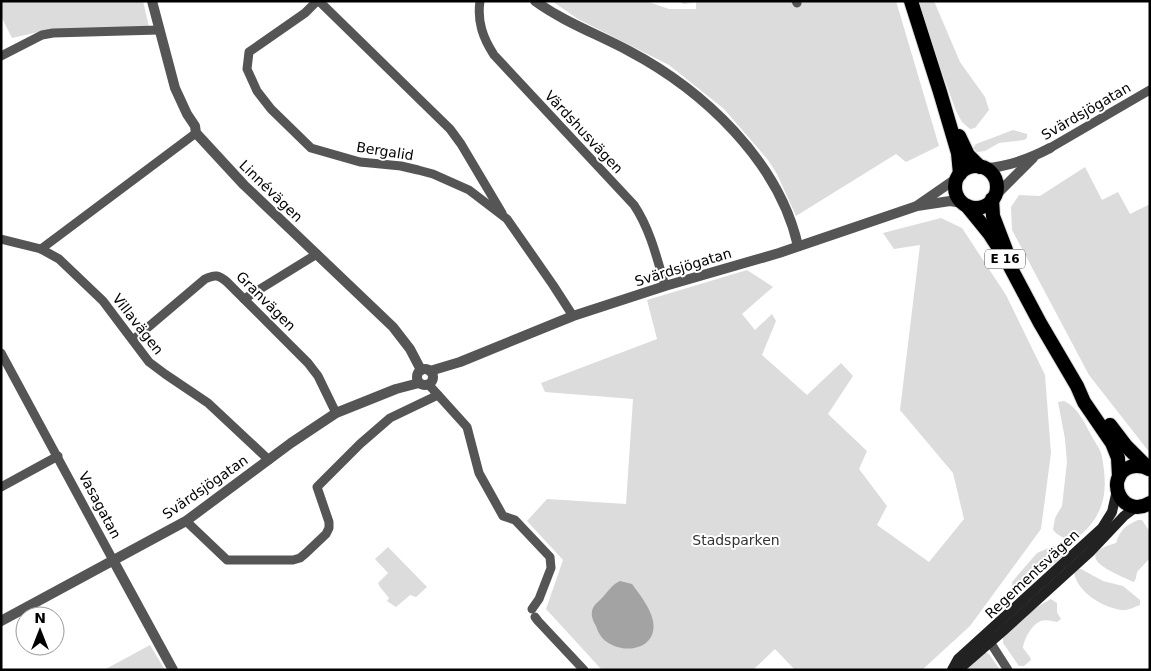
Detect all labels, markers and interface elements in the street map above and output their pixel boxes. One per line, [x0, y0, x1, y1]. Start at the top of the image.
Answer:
street label: Svärdsjögatan [1039, 79, 1133, 143]
street label: Värdshusvägen [542, 87, 626, 177]
street label: Bergalid [355, 139, 415, 163]
street label: Linnévägen [236, 157, 306, 225]
street label: Svärdsjögatan [633, 245, 733, 289]
road number: E 16 [985, 250, 1025, 268]
street label: Granvägen [233, 268, 299, 334]
street label: Villavägen [109, 290, 167, 358]
street label: Svärdsjögatan [159, 452, 251, 522]
street label: Vasagatan [76, 469, 124, 541]
street label: Regementsvägen [982, 526, 1082, 622]
park label: Stadsparken [692, 532, 780, 548]
north arrow [15, 606, 65, 656]
text: N [34, 610, 46, 626]

